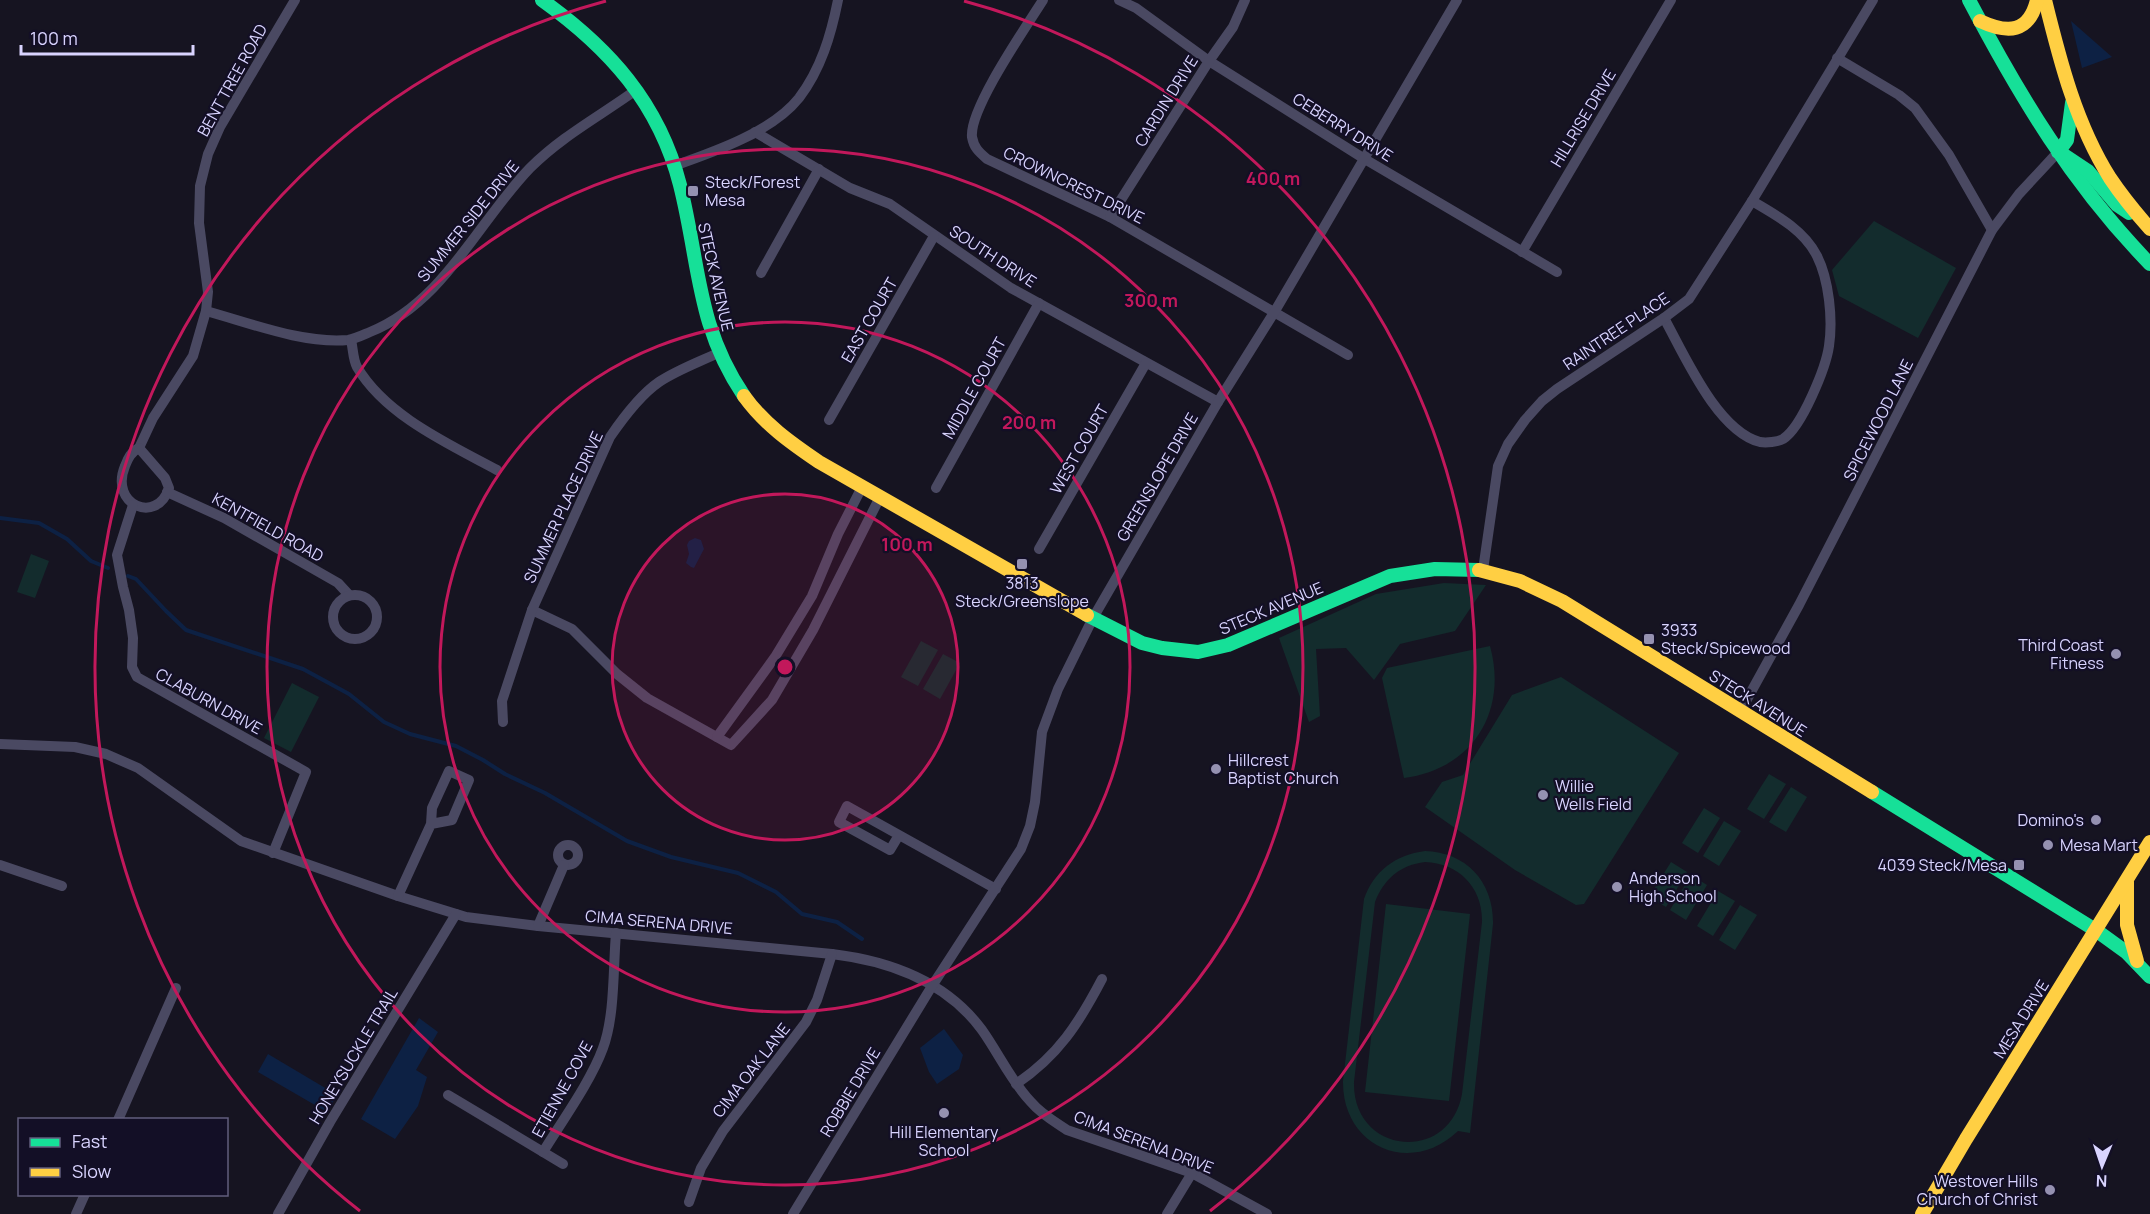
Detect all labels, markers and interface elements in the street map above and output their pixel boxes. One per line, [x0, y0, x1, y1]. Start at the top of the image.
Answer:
scale bar [21, 18, 194, 56]
street label: BENT TREE ROAD [192, 20, 272, 140]
text: 100 m [30, 26, 78, 50]
street label: CARDIN DRIVE [1129, 51, 1203, 151]
street label: HILLRISE DRIVE [1545, 65, 1621, 171]
street label: CEBERRY DRIVE [1289, 87, 1397, 167]
street label: CROWNCREST DRIVE [1000, 141, 1148, 229]
street label: SUMMER SIDE DRIVE [412, 156, 524, 286]
text: 400 m [1246, 166, 1300, 190]
place label: Steck/Forest Mesa [705, 171, 800, 211]
marker: Steck/Forest Mesa [686, 184, 700, 198]
street label: STECK AVENUE [693, 220, 739, 334]
street label: SOUTH DRIVE [945, 220, 1041, 292]
street label: EAST COURT [836, 273, 902, 367]
street label: RAINTREE PLACE [1558, 287, 1674, 375]
text: 300 m [1124, 288, 1178, 312]
street label: MIDDLE COURT [937, 333, 1011, 443]
street label: SPICEWOOD LANE [1838, 355, 1918, 485]
street label: WEST COURT [1045, 400, 1114, 498]
street label: GREENSLOPE DRIVE [1111, 409, 1203, 545]
text: 200 m [1002, 410, 1056, 434]
street label: SUMMER PLACE DRIVE [518, 428, 608, 586]
street label: KENTFIELD ROAD [208, 487, 328, 567]
text: 100 m [881, 532, 933, 556]
marker: 3813 Steck/Greenslope [1015, 557, 1029, 571]
place label: 3813 Steck/Greenslope [955, 572, 1089, 612]
street label: STECK AVENUE [1216, 576, 1326, 640]
place label: 3933 Steck/Spicewood [1661, 619, 1790, 659]
marker: 3933 Steck/Spicewood [1642, 632, 1656, 646]
place label: Third Coast Fitness [2018, 634, 2104, 674]
marker: Third Coast Fitness [2109, 647, 2123, 661]
centre of rings [775, 657, 795, 677]
street label: CLABURN DRIVE [152, 663, 266, 739]
street label: STECK AVENUE [1705, 664, 1811, 742]
place label: Hillcrest Baptist Church [1228, 749, 1339, 789]
marker: Hillcrest Baptist Church [1209, 762, 1223, 776]
place label: Willie Wells Field [1555, 775, 1632, 815]
marker: Willie Wells Field [1536, 788, 1550, 802]
place label: Domino's [2018, 809, 2084, 831]
marker: Domino's [2089, 813, 2103, 827]
place label: Mesa Mart [2060, 834, 2138, 856]
marker: Mesa Mart [2041, 838, 2055, 852]
place label: 4039 Steck/Mesa [1877, 854, 2007, 876]
marker: 4039 Steck/Mesa [2012, 858, 2026, 872]
place label: Anderson High School [1629, 867, 1717, 907]
marker: Anderson High School [1610, 880, 1624, 894]
street label: CIMA SERENA DRIVE [584, 905, 734, 939]
street label: MESA DRIVE [1988, 976, 2054, 1062]
street label: HONEYSUCKLE TRAIL [304, 984, 402, 1128]
street label: CIMA OAK LANE [707, 1018, 795, 1122]
street label: ETIENNE COVE [526, 1037, 598, 1141]
street label: ROBBIE DRIVE [815, 1043, 885, 1141]
street label: CIMA SERENA DRIVE [1071, 1105, 1217, 1179]
marker: Hill Elementary School [937, 1106, 951, 1120]
legend [18, 1118, 228, 1196]
place label: Hill Elementary School [890, 1121, 999, 1161]
text: Fast [72, 1129, 107, 1153]
north arrow [2072, 1136, 2132, 1196]
text: Slow [72, 1159, 112, 1183]
place label: Westover Hills Church of Christ [1917, 1170, 2038, 1210]
text: N [2095, 1170, 2108, 1192]
marker: Westover Hills Church of Christ [2043, 1183, 2057, 1197]

